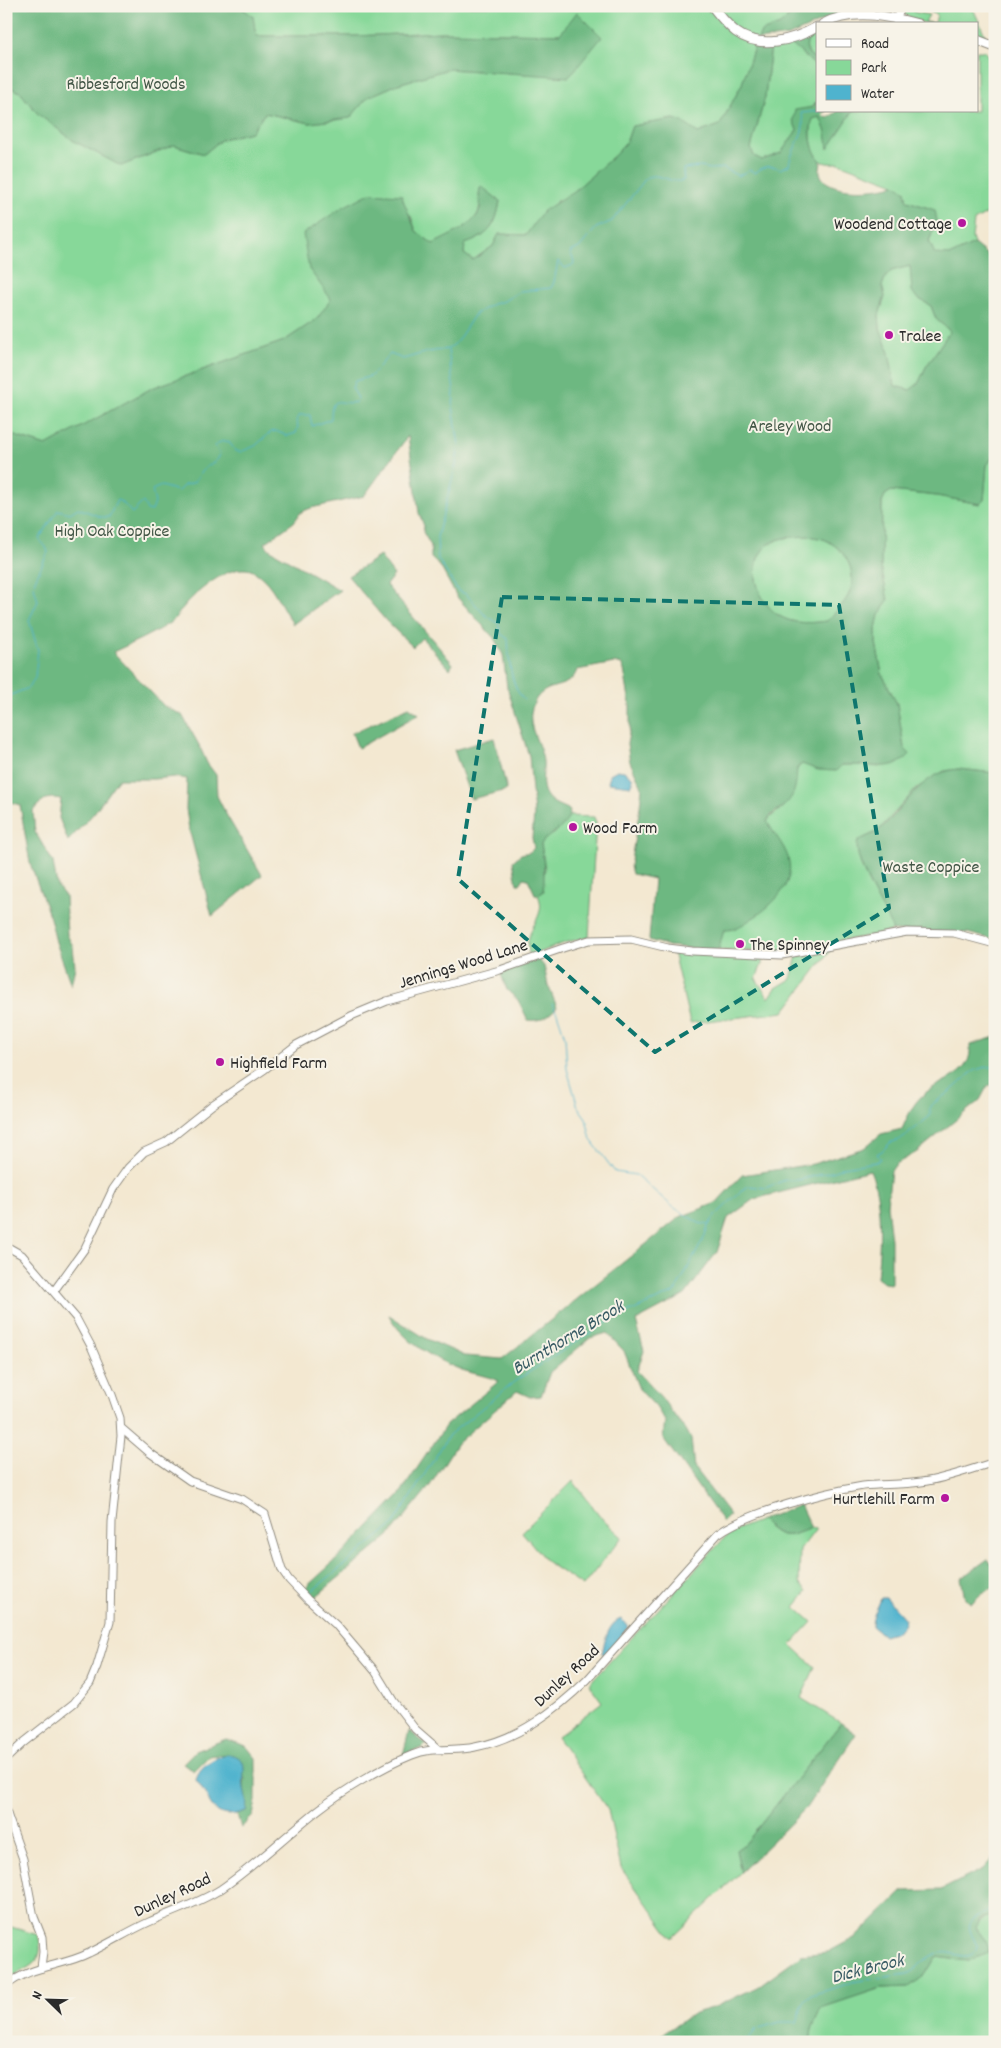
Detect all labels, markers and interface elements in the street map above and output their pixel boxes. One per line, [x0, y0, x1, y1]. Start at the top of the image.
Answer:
legend [816, 22, 978, 112]
text: Road [861, 34, 889, 56]
text: Park [861, 58, 887, 80]
park label: Ribbesford Woods [66, 73, 186, 98]
text: Water [861, 84, 895, 106]
place label: Woodend Cottage [834, 213, 952, 238]
marker: Woodend Cottage [956, 217, 968, 229]
place label: Tralee [899, 325, 942, 350]
marker: Tralee [883, 329, 895, 341]
park label: Areley Wood [749, 415, 831, 440]
park label: High Oak Coppice [55, 520, 170, 545]
place label: Wood Farm [583, 817, 657, 842]
marker: Wood Farm [567, 821, 579, 833]
park label: Waste Coppice [883, 856, 980, 881]
street label: Jennings Wood Lane [396, 934, 531, 997]
place label: The Spinney [750, 934, 830, 959]
marker: The Spinney [734, 938, 746, 950]
place label: Highfield Farm [230, 1052, 327, 1077]
marker: Highfield Farm [214, 1056, 226, 1068]
water label: Burnthorne Brook [508, 1294, 632, 1383]
place label: Hurtlehill Farm [833, 1488, 935, 1513]
marker: Hurtlehill Farm [939, 1492, 951, 1504]
street label: Dunley Road [529, 1640, 606, 1714]
street label: Dunley Road [130, 1867, 216, 1925]
water label: Dick Brook [829, 1948, 909, 1992]
north arrow [22, 1976, 72, 2026]
text: N [27, 1989, 48, 2003]

